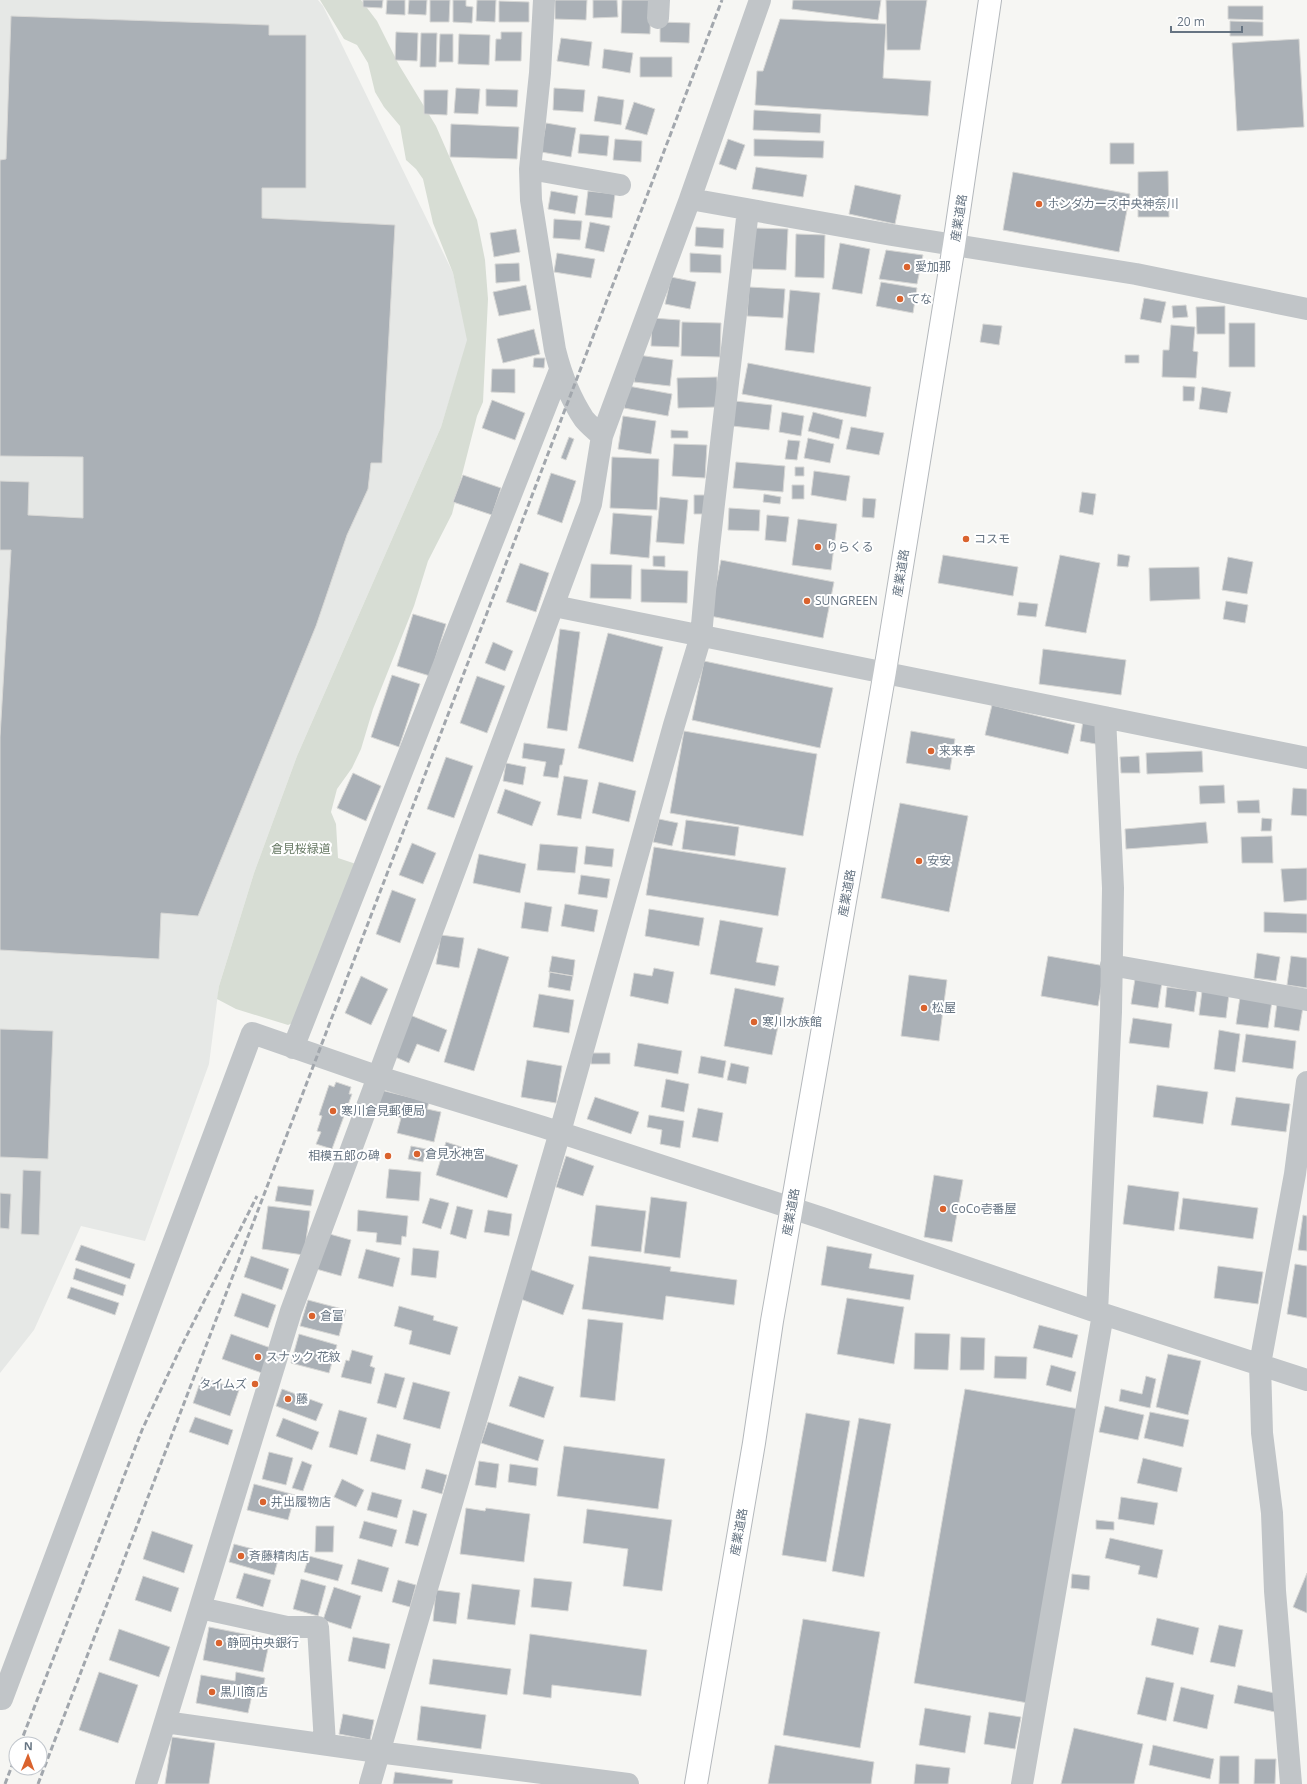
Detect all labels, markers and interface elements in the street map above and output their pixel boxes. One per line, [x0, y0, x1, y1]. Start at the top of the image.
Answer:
scale bar [1171, 8, 1242, 34]
text: 20 m [1177, 13, 1205, 30]
street label: 産業道路 [946, 193, 971, 243]
place label: ホンダカーズ中央神奈川 [1047, 195, 1178, 212]
marker: ホンダカーズ中央神奈川 [1034, 199, 1044, 209]
place label: 愛加那 [915, 258, 951, 275]
marker: 愛加那 [902, 262, 912, 272]
place label: てな [908, 290, 932, 307]
marker: てな [895, 294, 905, 304]
place label: コスモ [974, 530, 1010, 547]
marker: コスモ [961, 534, 971, 544]
place label: りらくる [826, 538, 874, 555]
marker: りらくる [813, 542, 823, 552]
street label: 産業道路 [888, 548, 913, 598]
place label: SUNGREEN [815, 592, 878, 609]
marker: SUNGREEN [802, 596, 812, 606]
place label: 来来亭 [939, 742, 975, 759]
marker: 来来亭 [926, 746, 936, 756]
park label: 倉見桜緑道 [271, 840, 331, 857]
place label: 安安 [927, 852, 951, 869]
marker: 安安 [914, 856, 924, 866]
street label: 産業道路 [834, 868, 859, 918]
place label: 松屋 [932, 999, 956, 1016]
marker: 松屋 [919, 1003, 929, 1013]
place label: 寒川水族館 [762, 1013, 822, 1030]
marker: 寒川水族館 [749, 1017, 759, 1027]
place label: 寒川倉見郵便局 [341, 1102, 425, 1119]
marker: 寒川倉見郵便局 [328, 1106, 338, 1116]
place label: 倉見水神宮 [425, 1145, 485, 1162]
place label: 相模五郎の碑 [308, 1147, 380, 1164]
marker: 倉見水神宮 [412, 1149, 422, 1159]
marker: 相模五郎の碑 [383, 1151, 393, 1161]
street label: 産業道路 [778, 1187, 803, 1237]
place label: CoCo壱番屋 [951, 1200, 1017, 1217]
marker: CoCo壱番屋 [938, 1204, 948, 1214]
place label: 倉富 [320, 1307, 344, 1324]
marker: 倉富 [307, 1311, 317, 1321]
place label: スナック 花紋 [266, 1348, 341, 1365]
marker: スナック 花紋 [253, 1352, 263, 1362]
place label: タイムズ [199, 1375, 247, 1392]
marker: タイムズ [250, 1379, 260, 1389]
place label: 藤 [296, 1390, 308, 1407]
marker: 藤 [283, 1394, 293, 1404]
place label: 井出履物店 [271, 1493, 331, 1510]
marker: 井出履物店 [258, 1497, 268, 1507]
street label: 産業道路 [726, 1507, 751, 1557]
place label: 斉藤精肉店 [249, 1547, 309, 1564]
marker: 斉藤精肉店 [236, 1551, 246, 1561]
place label: 静岡中央銀行 [227, 1634, 299, 1651]
marker: 静岡中央銀行 [214, 1638, 224, 1648]
place label: 黒川商店 [220, 1683, 268, 1700]
marker: 黒川商店 [207, 1687, 217, 1697]
north arrow [8, 1736, 48, 1776]
text: N [24, 1738, 33, 1753]

